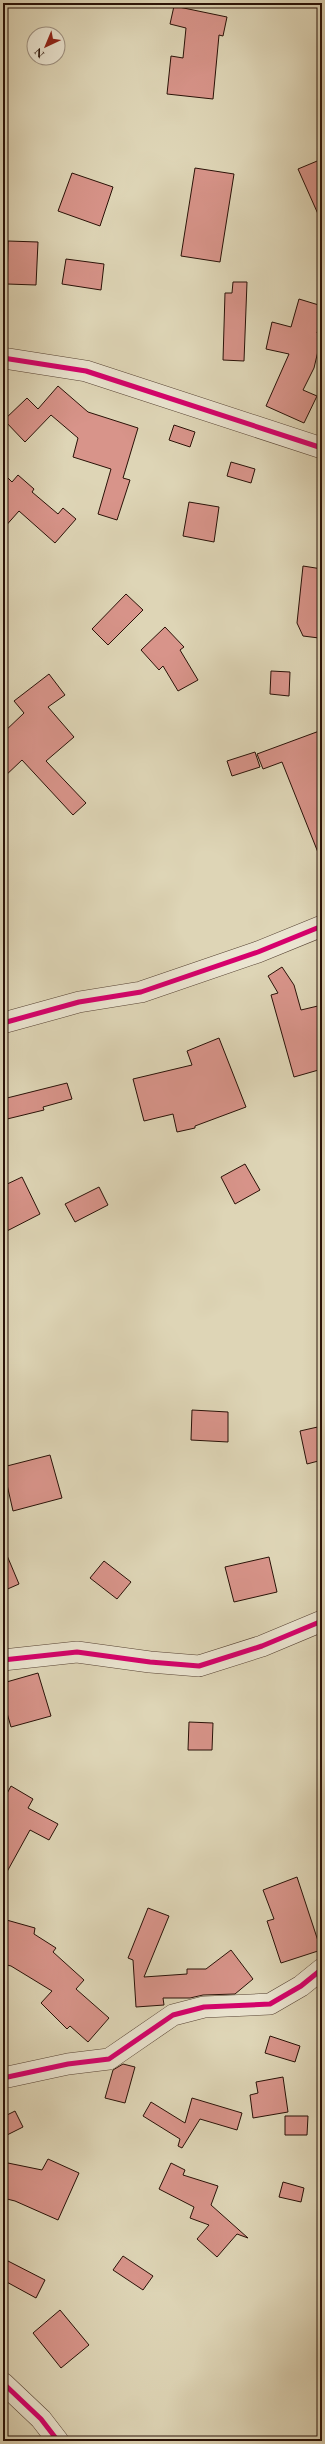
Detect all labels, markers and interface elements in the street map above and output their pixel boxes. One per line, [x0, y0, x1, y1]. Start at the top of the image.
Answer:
north arrow [26, 26, 66, 66]
text: N [31, 45, 47, 61]

